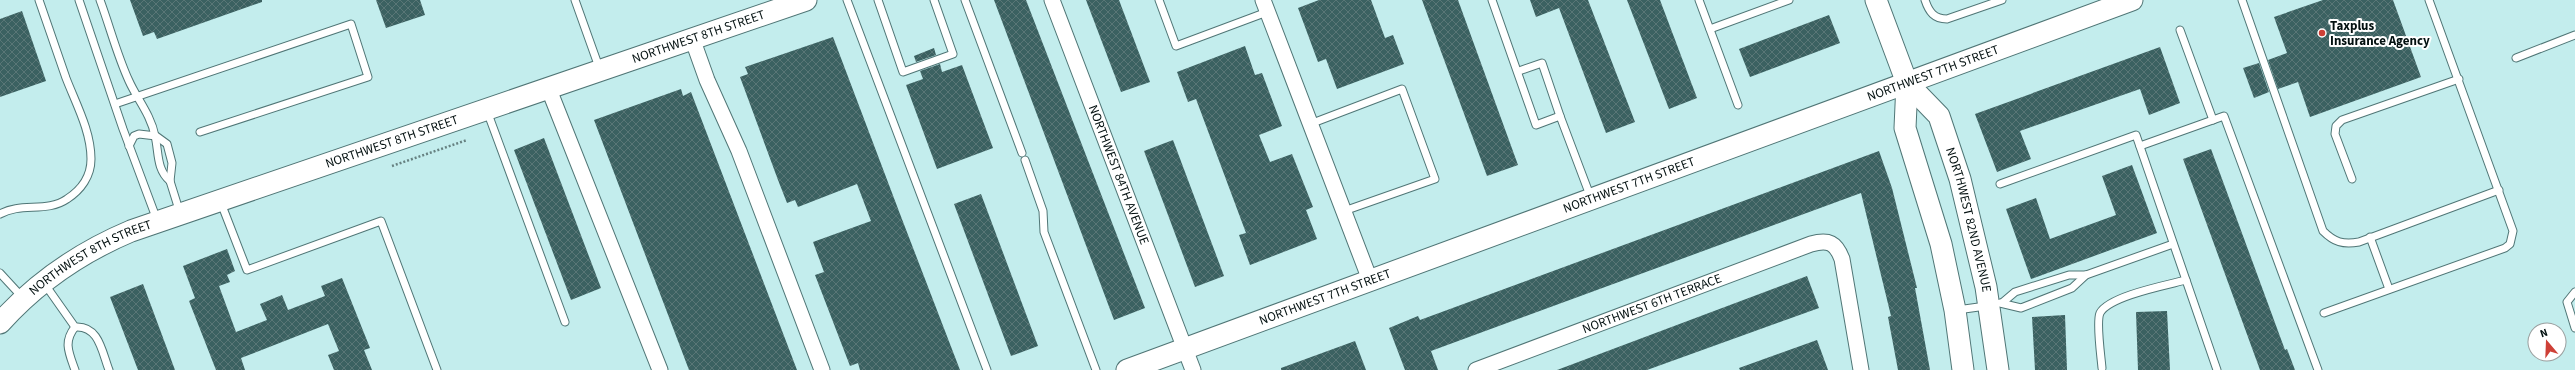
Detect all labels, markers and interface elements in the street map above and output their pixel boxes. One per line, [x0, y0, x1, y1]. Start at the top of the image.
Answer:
street label: NORTHWEST 8TH STREET [629, 6, 767, 68]
place label: Taxplus Insurance Agency [2330, 17, 2430, 50]
marker: Taxplus Insurance Agency [2317, 28, 2327, 38]
street label: NORTHWEST 7TH STREET [1865, 41, 2002, 106]
street label: NORTHWEST 84TH AVENUE [1084, 102, 1153, 247]
street label: NORTHWEST 8TH STREET [323, 111, 461, 173]
street label: NORTHWEST 82ND AVENUE [1941, 145, 1996, 294]
street label: NORTHWEST 7TH STREET [1561, 153, 1698, 218]
street label: NORTHWEST 8TH STREET [25, 216, 154, 300]
street label: NORTHWEST 7TH STREET [1257, 265, 1394, 330]
street label: NORTHWEST 6TH TERRACE [1580, 269, 1724, 338]
north arrow [2527, 322, 2567, 362]
text: N [2538, 325, 2550, 341]

